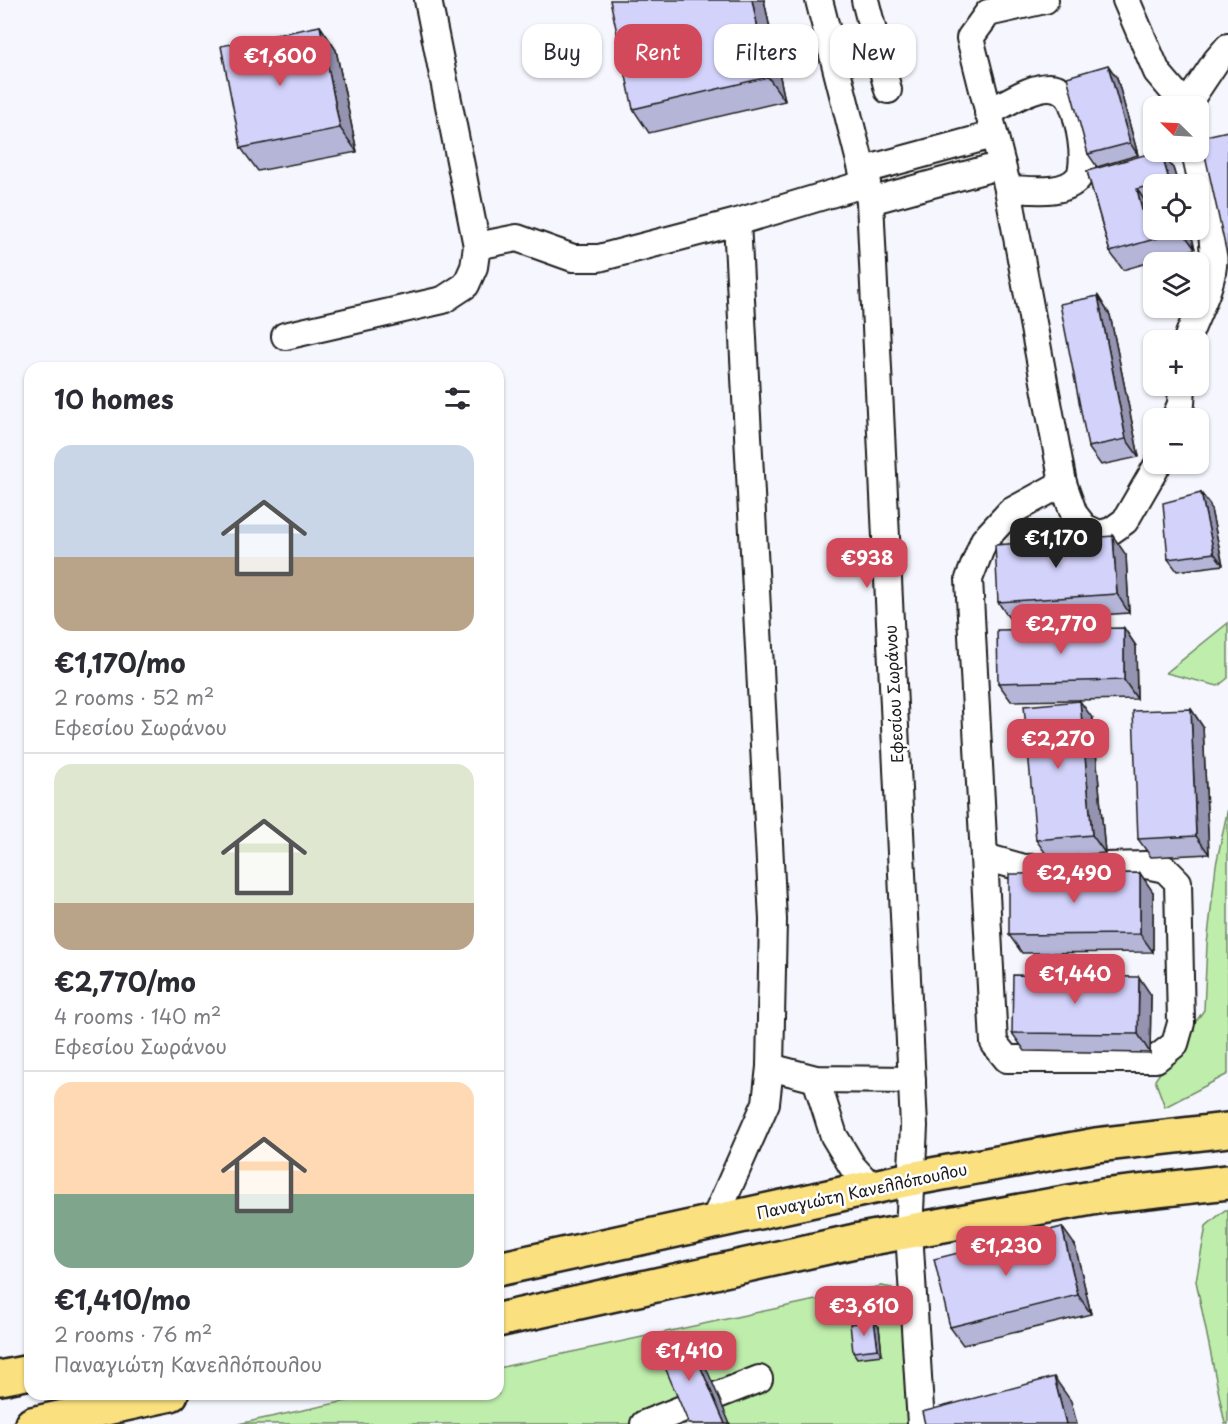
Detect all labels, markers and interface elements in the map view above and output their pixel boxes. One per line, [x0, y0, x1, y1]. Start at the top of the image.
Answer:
chip: Buy [522, 24, 602, 78]
chip: Rent [614, 24, 702, 78]
chip: Filters [714, 24, 818, 78]
chip: New [830, 24, 916, 78]
pin: €1,600 [231, 36, 329, 87]
text: €1,600 [243, 40, 317, 70]
north arrow [1143, 96, 1209, 162]
map controls [1143, 96, 1209, 474]
button: locate [1143, 174, 1209, 240]
button: layers [1143, 252, 1209, 318]
button: + [1143, 330, 1209, 396]
text: 10 homes [54, 379, 174, 418]
icon: filters [441, 382, 474, 415]
button: − [1143, 408, 1209, 474]
icon: home [210, 484, 318, 592]
pin: €1,170 [1007, 518, 1105, 569]
text: €1,170 [1024, 522, 1088, 552]
pin: €938 [831, 538, 903, 589]
text: €938 [841, 542, 893, 572]
pin: €2,770 [1012, 604, 1110, 655]
text: €2,770 [1025, 608, 1097, 638]
street label: Εφεσίου Σωράνου [877, 624, 909, 764]
text: €1,170/mo [54, 643, 186, 682]
text: 2 rooms · 52 m² [54, 682, 214, 712]
text: Εφεσίου Σωράνου [54, 712, 227, 742]
pin: €2,270 [1009, 719, 1107, 770]
text: €2,270 [1021, 723, 1095, 753]
icon: home [210, 803, 318, 911]
pin: €2,490 [1025, 853, 1123, 904]
text: €2,490 [1037, 857, 1111, 887]
pin: €1,440 [1026, 954, 1124, 1005]
text: €1,440 [1039, 958, 1111, 988]
text: €2,770/mo [54, 962, 196, 1001]
text: 4 rooms · 140 m² [54, 1001, 221, 1031]
text: Εφεσίου Σωράνου [54, 1031, 227, 1061]
icon: home [210, 1121, 318, 1229]
street label: Παναγιώτη Κανελλόπουλου [754, 1156, 969, 1224]
pin: €1,230 [957, 1226, 1055, 1277]
text: €1,230 [970, 1230, 1042, 1260]
text: €1,410/mo [54, 1280, 190, 1319]
pin: €3,610 [815, 1286, 913, 1337]
text: €3,610 [829, 1290, 899, 1320]
text: 2 rooms · 76 m² [54, 1319, 212, 1349]
pin: €1,410 [640, 1331, 738, 1382]
text: €1,410 [655, 1335, 723, 1365]
text: Παναγιώτη Κανελλόπουλου [54, 1349, 322, 1379]

